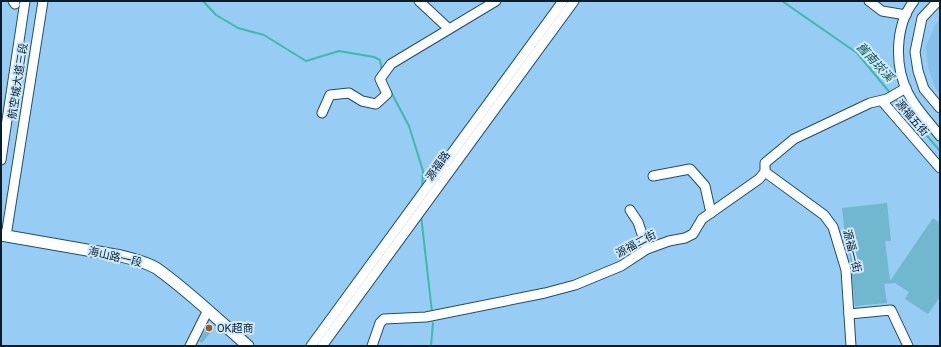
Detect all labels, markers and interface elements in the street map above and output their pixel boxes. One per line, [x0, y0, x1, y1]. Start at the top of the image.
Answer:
water label: 舊南崁溪 [854, 40, 898, 86]
street label: 航空城大道三段 [6, 42, 30, 120]
street label: 源福五街 [893, 97, 931, 139]
street label: 源福路 [423, 149, 453, 183]
street label: 源福二街 [614, 228, 658, 260]
street label: 源福一街 [840, 228, 864, 274]
street label: 海山路一段 [87, 244, 143, 270]
place label: OK超商 [217, 322, 253, 335]
marker: OK超商 [204, 323, 214, 333]

